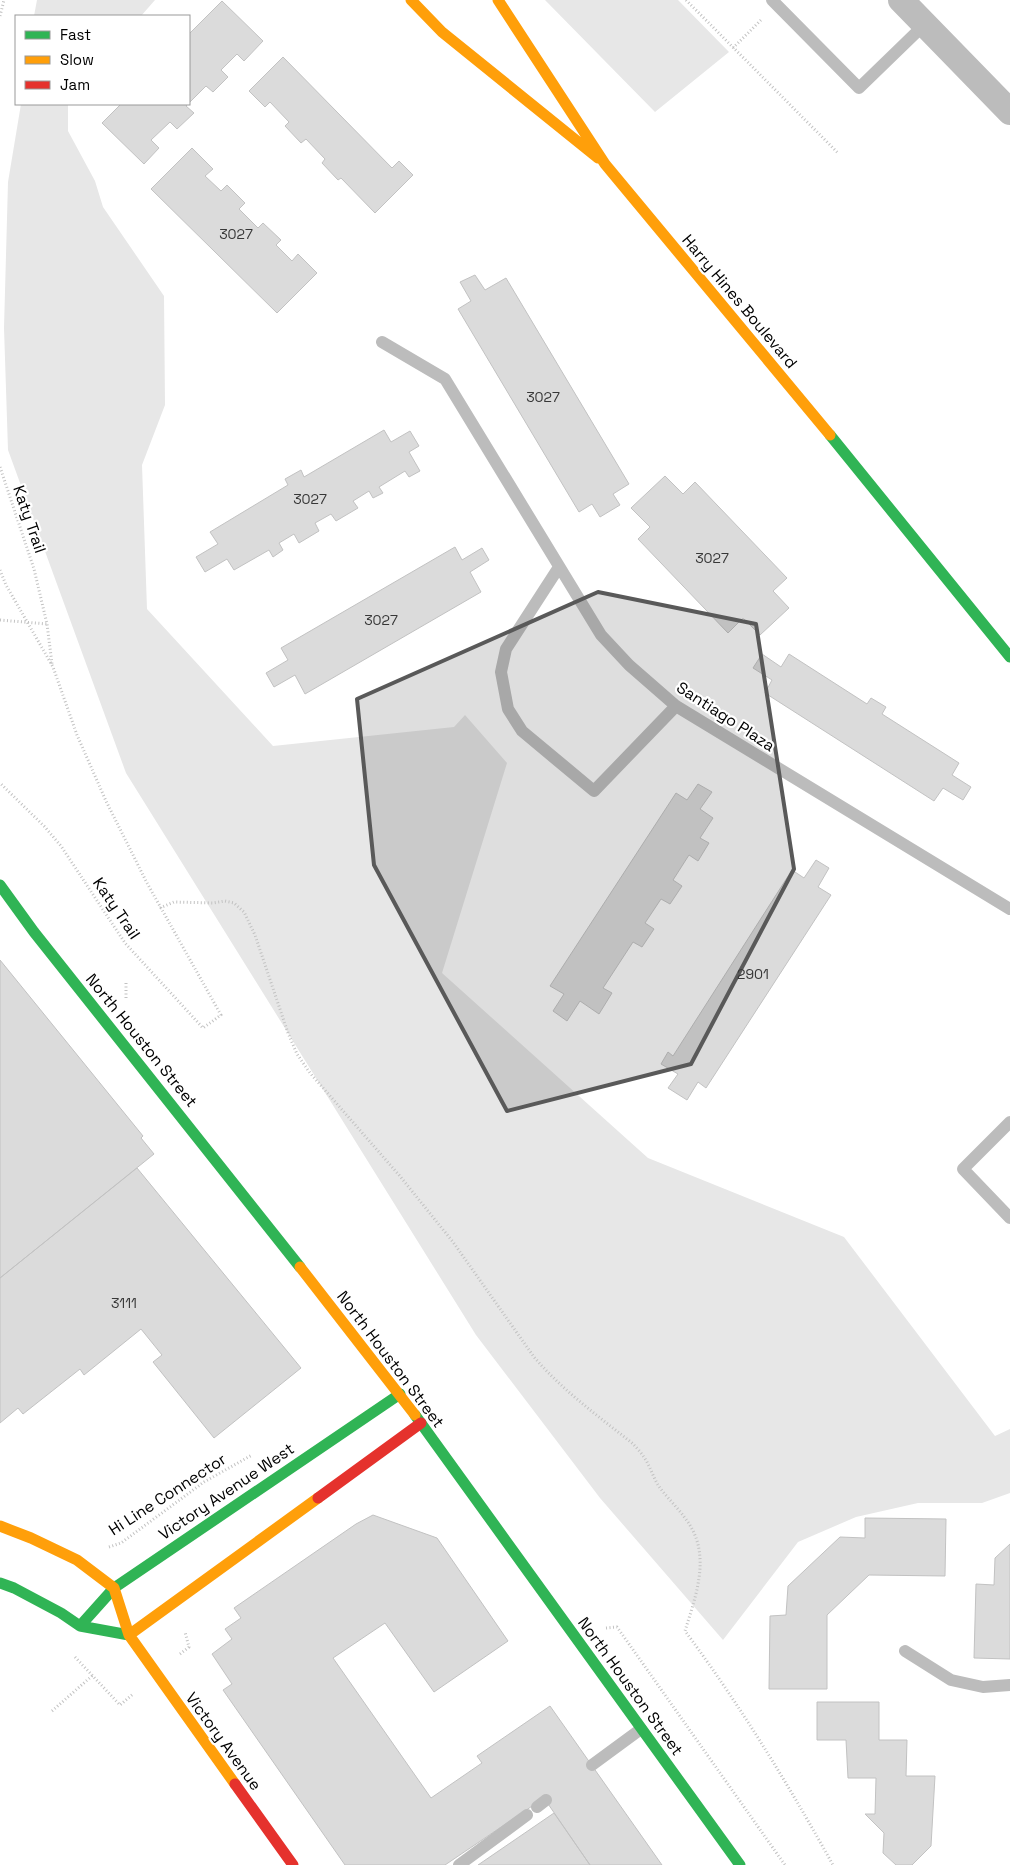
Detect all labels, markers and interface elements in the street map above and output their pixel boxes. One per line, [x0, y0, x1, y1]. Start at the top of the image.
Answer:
legend [15, 15, 190, 105]
text: Fast [60, 25, 91, 44]
text: Slow [60, 50, 94, 69]
text: Jam [60, 75, 90, 94]
house number: 3027 [219, 225, 253, 243]
street label: Harry Hines Boulevard [677, 230, 802, 373]
house number: 3027 [526, 388, 560, 406]
street label: Katy Trail [8, 483, 51, 556]
house number: 3027 [293, 490, 327, 508]
house number: 3027 [695, 549, 729, 567]
house number: 3027 [364, 611, 398, 629]
street label: Santiago Plaza [672, 677, 779, 756]
street label: Katy Trail [88, 873, 145, 943]
house number: 2901 [737, 965, 769, 983]
street label: North Houston Street [81, 969, 202, 1111]
street label: North Houston Street [332, 1287, 449, 1432]
house number: 3111 [111, 1294, 137, 1312]
street label: Victory Avenue West [154, 1438, 298, 1545]
street label: Hi Line Connector [104, 1449, 230, 1540]
street label: North Houston Street [573, 1613, 688, 1760]
street label: Victory Avenue [181, 1688, 266, 1795]

